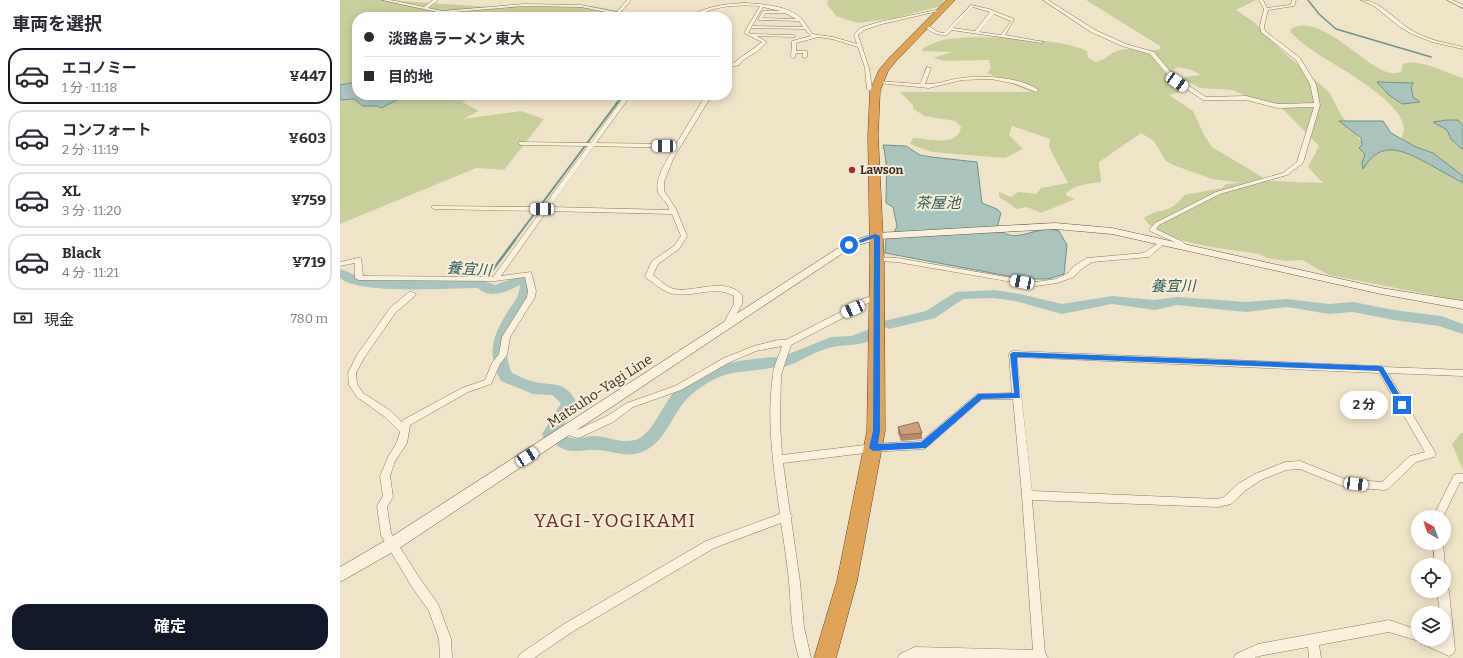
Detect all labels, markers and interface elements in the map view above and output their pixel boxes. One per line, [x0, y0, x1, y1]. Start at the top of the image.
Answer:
text: 車両を選択 [12, 13, 102, 35]
text: 淡路島ラーメン 東大 [388, 30, 525, 48]
icon: car [14, 58, 50, 94]
text: エコノミー [62, 59, 137, 77]
text: ¥447 [289, 67, 326, 85]
text: 目的地 [388, 68, 433, 86]
car [1164, 70, 1190, 94]
text: 1 分 · 11:18 [62, 80, 117, 95]
icon: car [14, 120, 50, 156]
text: コンフォート [62, 121, 152, 139]
text: ¥603 [289, 129, 326, 147]
car [652, 140, 676, 152]
text: 2 分 · 11:19 [62, 142, 119, 157]
place label: Lawson [860, 163, 904, 177]
marker: Lawson [847, 165, 857, 175]
icon: car [14, 182, 50, 218]
text: XL [62, 182, 81, 200]
text: ¥759 [291, 191, 326, 209]
water label: 茶屋池 [915, 194, 962, 212]
text: 3 分 · 11:20 [62, 203, 122, 218]
car [530, 203, 554, 215]
route start [840, 236, 858, 254]
icon: car [14, 244, 50, 280]
text: Black [62, 244, 101, 262]
text: ¥719 [292, 253, 326, 271]
water label: 養宜川 [446, 258, 494, 280]
text: 4 分 · 11:21 [62, 265, 119, 280]
car [1009, 274, 1035, 290]
water label: 養宜川 [1150, 277, 1197, 295]
car [840, 299, 866, 319]
icon: cash [12, 307, 34, 329]
text: 現金 [44, 311, 74, 329]
text: 780 m [291, 311, 328, 326]
street label: Matsuho-Yagi Line [544, 351, 656, 431]
callout: 2 分 [1340, 391, 1388, 419]
route end [1393, 396, 1411, 414]
text: 2 分 [1353, 397, 1375, 412]
car [514, 445, 540, 469]
car [1343, 477, 1369, 491]
district label: YAGI-YOGIKAMI [534, 509, 696, 532]
north arrow [1411, 510, 1451, 550]
map controls [1411, 510, 1451, 646]
button: locate [1411, 558, 1451, 598]
button: 確定 [12, 604, 328, 650]
button: layers [1411, 606, 1451, 646]

